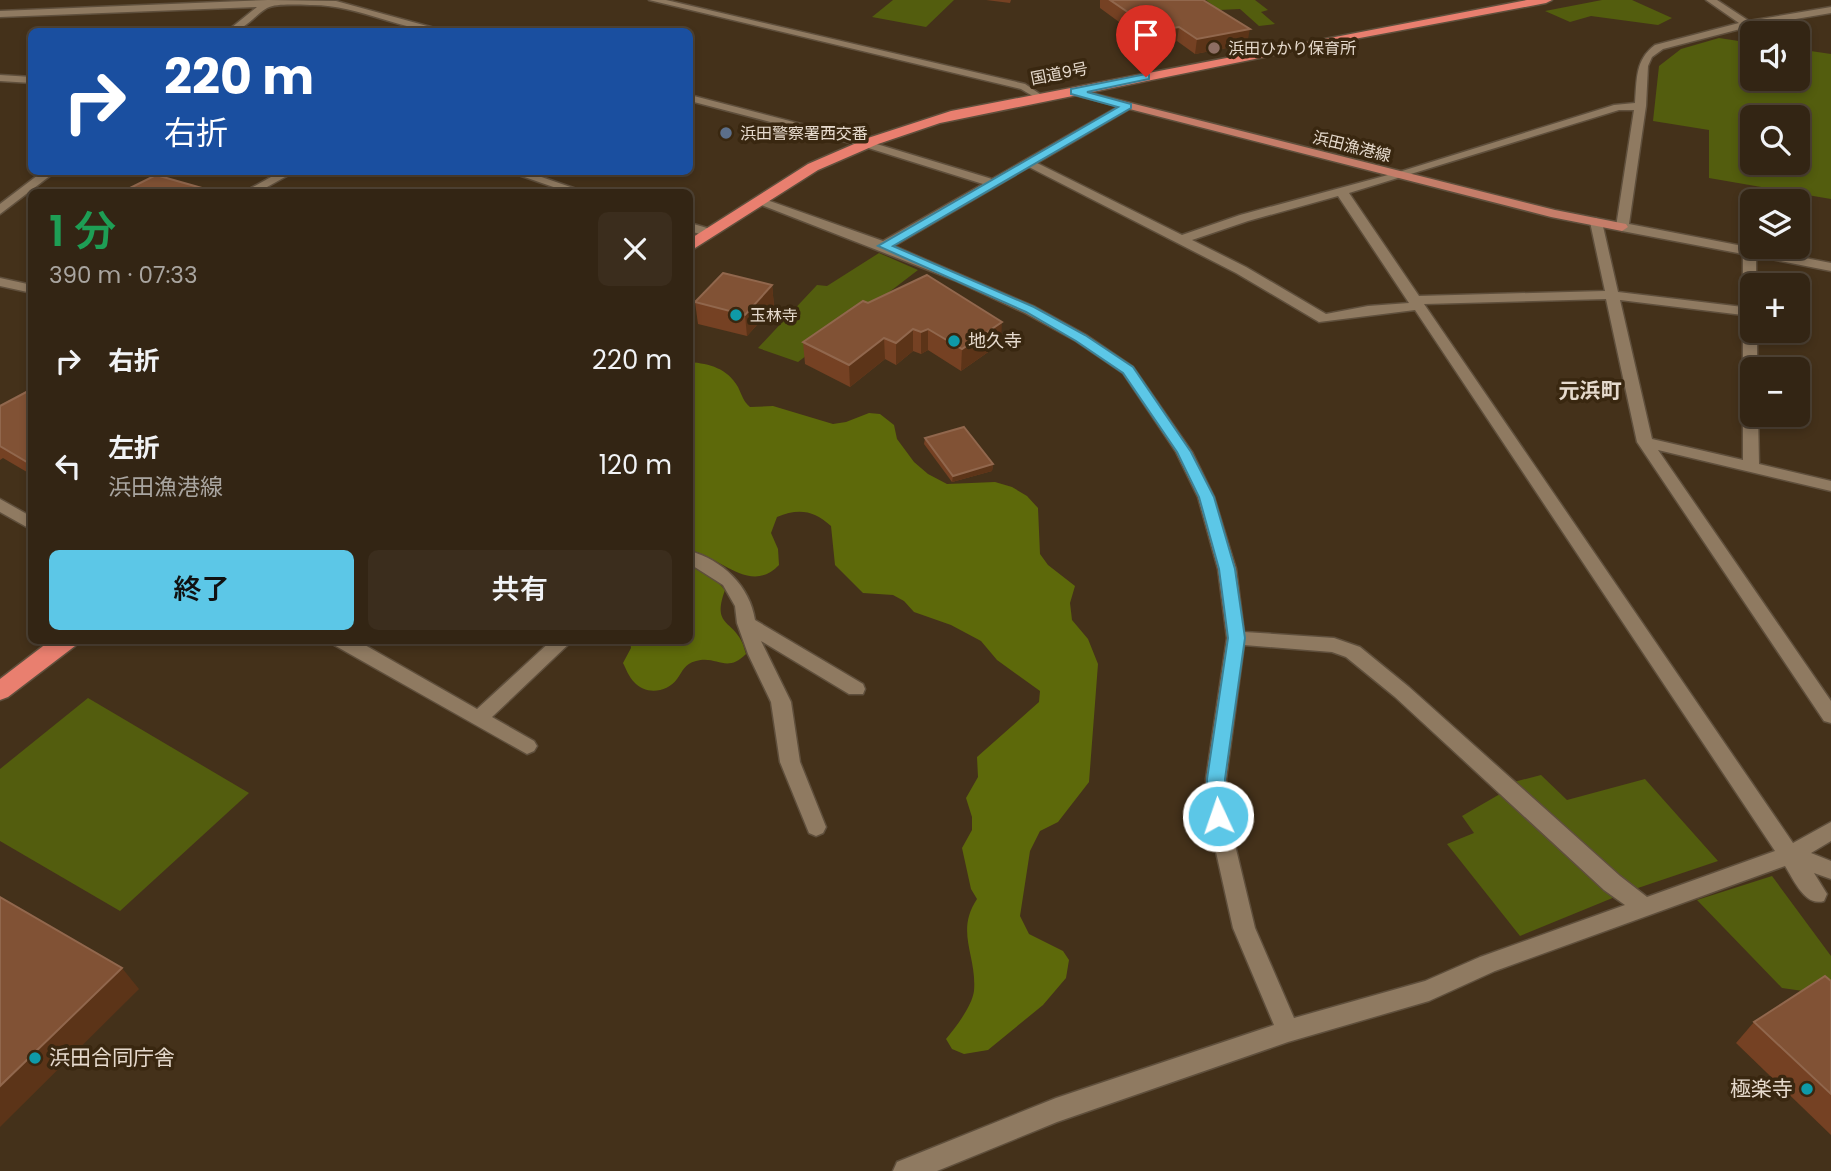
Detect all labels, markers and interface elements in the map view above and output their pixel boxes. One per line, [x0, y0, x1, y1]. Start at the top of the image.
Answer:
pin [1116, 5, 1176, 77]
icon: arrive [1127, 16, 1165, 54]
map controls [1740, 21, 1810, 427]
button: sound [1740, 21, 1810, 91]
place label: 浜田ひかり保育所 [1228, 37, 1356, 60]
marker: 浜田ひかり保育所 [1206, 40, 1222, 56]
text: 220 m [164, 43, 314, 111]
icon: right [49, 56, 140, 147]
street label: 国道9号 [1028, 57, 1090, 90]
button: search [1740, 105, 1810, 175]
text: 右折 [164, 110, 228, 155]
place label: 浜田警察署西交番 [740, 122, 868, 145]
marker: 浜田警察署西交番 [718, 125, 734, 141]
street label: 浜田漁港線 [1310, 126, 1393, 167]
button: layers [1740, 189, 1810, 259]
text: 1 分 [49, 202, 116, 261]
button: close [598, 212, 672, 286]
text: 390 m · 07:33 [49, 259, 197, 291]
button: + [1740, 273, 1810, 343]
place label: 玉林寺 [750, 304, 798, 327]
marker: 玉林寺 [728, 307, 744, 323]
place label: 地久寺 [968, 328, 1022, 353]
marker: 地久寺 [946, 333, 962, 349]
icon: right [49, 342, 87, 380]
text: 220 m [592, 342, 672, 378]
text: 右折 [108, 343, 160, 379]
button: − [1740, 357, 1810, 427]
district label: 元浜町 [1559, 376, 1622, 405]
text: 左折 [108, 430, 160, 466]
icon: left [49, 447, 87, 485]
text: 120 m [599, 447, 672, 483]
text: 浜田漁港線 [108, 471, 223, 503]
button: 終了 [49, 550, 354, 630]
button: 共有 [368, 550, 672, 630]
position arrow [1181, 779, 1255, 853]
place label: 浜田合同庁舎 [49, 1043, 175, 1072]
marker: 浜田合同庁舎 [27, 1050, 43, 1066]
place label: 極楽寺 [1730, 1074, 1793, 1103]
marker: 極楽寺 [1799, 1081, 1815, 1097]

